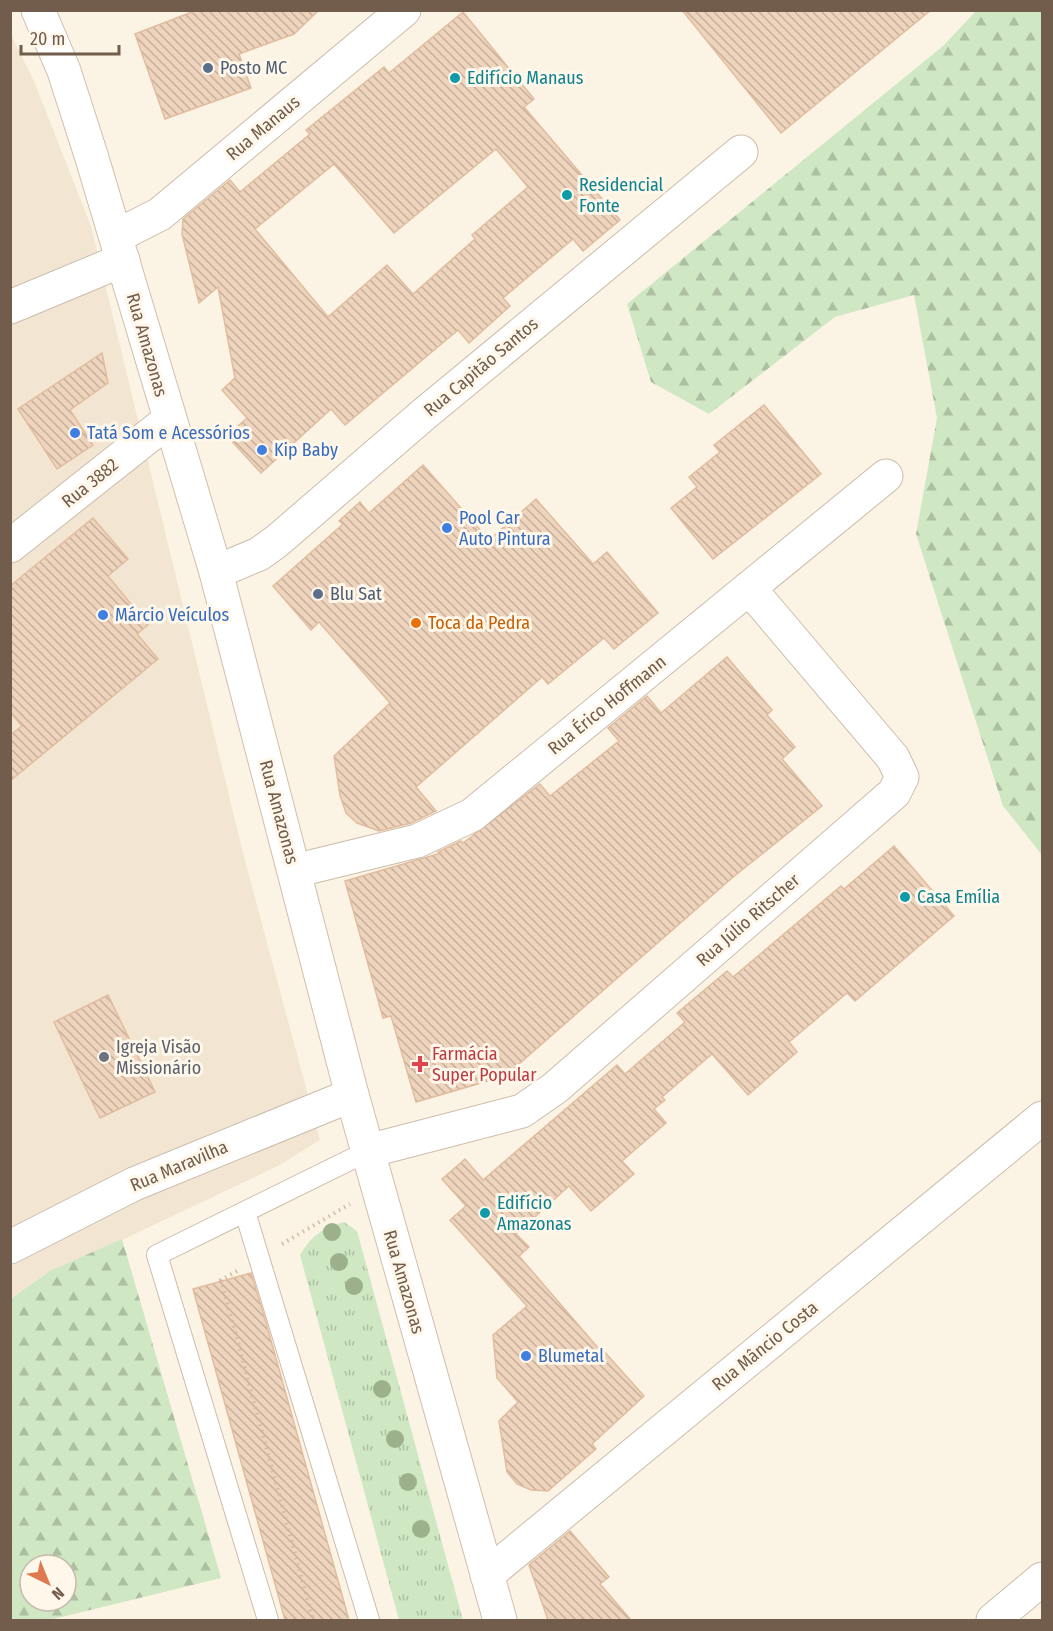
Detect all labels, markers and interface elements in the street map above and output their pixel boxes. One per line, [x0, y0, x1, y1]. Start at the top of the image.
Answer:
scale bar [21, 18, 118, 56]
text: 20 m [30, 28, 65, 50]
place label: Posto MC [220, 57, 287, 79]
marker: Posto MC [201, 61, 215, 75]
place label: Edifício Manaus [467, 67, 584, 89]
marker: Edifício Manaus [448, 71, 462, 85]
street label: Rua Manaus [222, 91, 305, 165]
place label: Residencial Fonte [579, 174, 664, 217]
marker: Residencial Fonte [560, 188, 574, 202]
street label: Rua Amazonas [122, 291, 172, 400]
street label: Rua Capitão Santos [419, 313, 543, 421]
place label: Tatá Som e Acessórios [87, 422, 250, 444]
marker: Tatá Som e Acessórios [68, 426, 82, 440]
place label: Kip Baby [274, 439, 338, 461]
marker: Kip Baby [255, 443, 269, 457]
street label: Rua 3882 [57, 454, 123, 512]
place label: Pool Car Auto Pintura [459, 507, 551, 550]
marker: Pool Car Auto Pintura [440, 521, 454, 535]
place label: Blu Sat [330, 583, 382, 605]
marker: Blu Sat [311, 587, 325, 601]
place label: Márcio Veículos [115, 604, 230, 626]
marker: Márcio Veículos [96, 608, 110, 622]
place label: Toca da Pedra [428, 612, 530, 634]
marker: Toca da Pedra [409, 616, 423, 630]
street label: Rua Érico Hoffmann [543, 650, 670, 759]
street label: Rua Amazonas [255, 758, 304, 867]
street label: Rua Júlio Ritscher [692, 869, 805, 971]
place label: Casa Emília [917, 886, 1000, 908]
marker: Casa Emília [898, 890, 912, 904]
place label: Igreja Visão Missionário [116, 1036, 201, 1079]
place label: Farmácia Super Popular [432, 1043, 537, 1086]
marker: Igreja Visão Missionário [97, 1050, 111, 1064]
marker: Farmácia Super Popular [413, 1057, 427, 1071]
street label: Rua Maravilha [127, 1136, 231, 1196]
place label: Edifício Amazonas [497, 1192, 572, 1235]
marker: Edifício Amazonas [478, 1206, 492, 1220]
street label: Rua Amazonas [379, 1228, 429, 1337]
street label: Rua Mâncio Costa [708, 1296, 823, 1395]
place label: Blumetal [538, 1345, 604, 1367]
marker: Blumetal [519, 1349, 533, 1363]
north arrow [18, 1553, 78, 1613]
text: N [48, 1583, 68, 1604]

